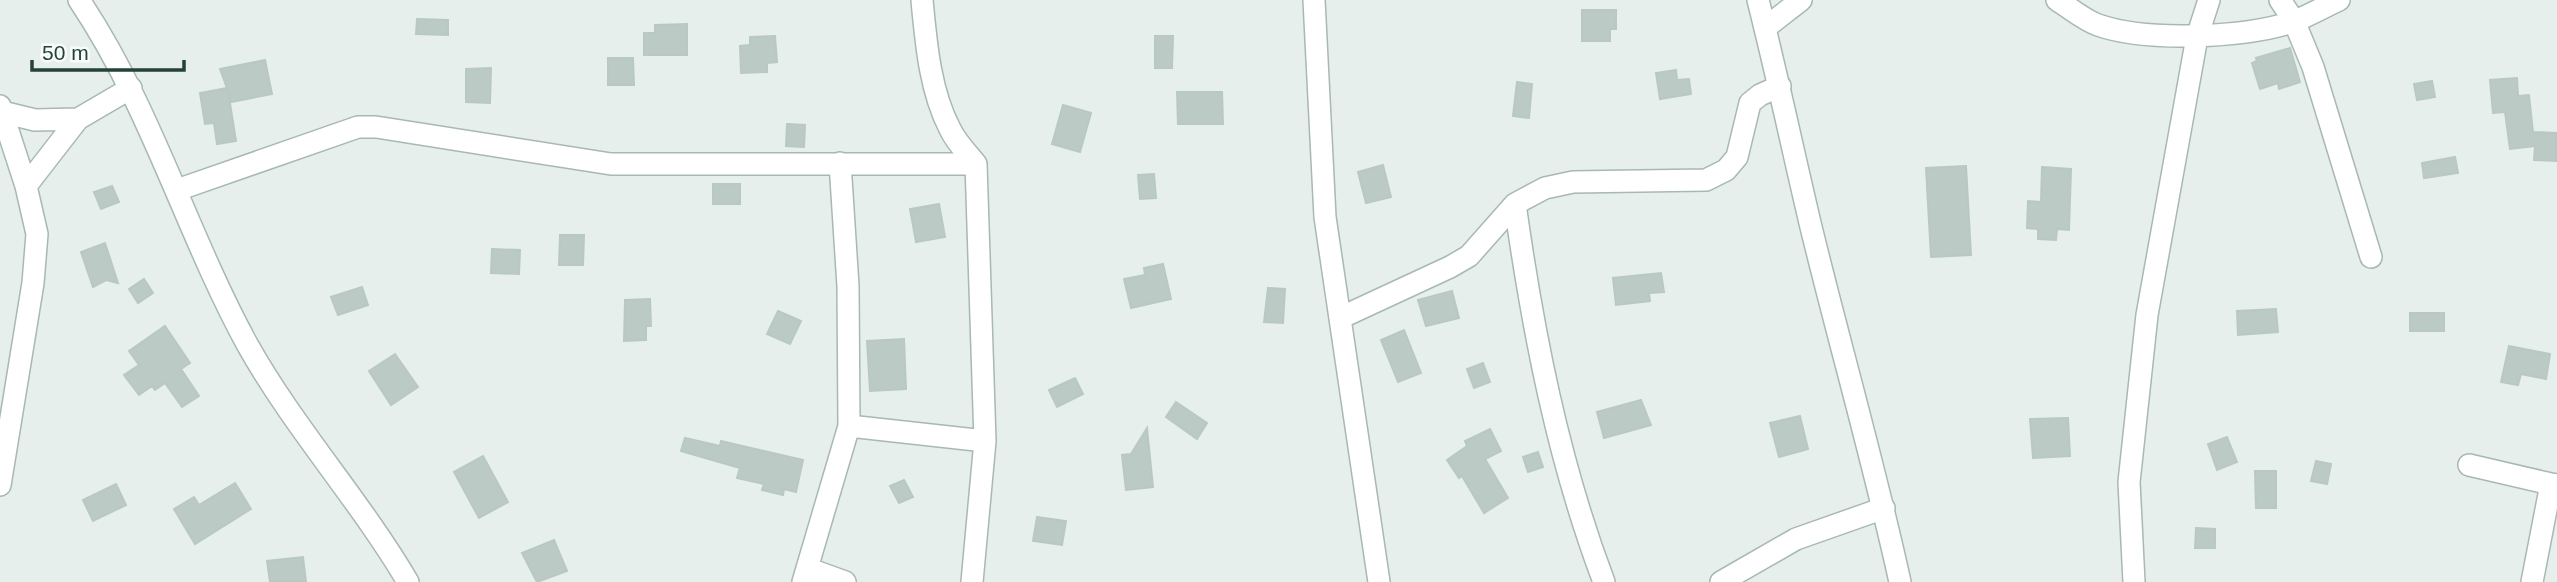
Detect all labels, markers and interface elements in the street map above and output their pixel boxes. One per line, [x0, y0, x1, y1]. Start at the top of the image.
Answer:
scale bar [32, 28, 184, 72]
text: 50 m [42, 41, 89, 64]

